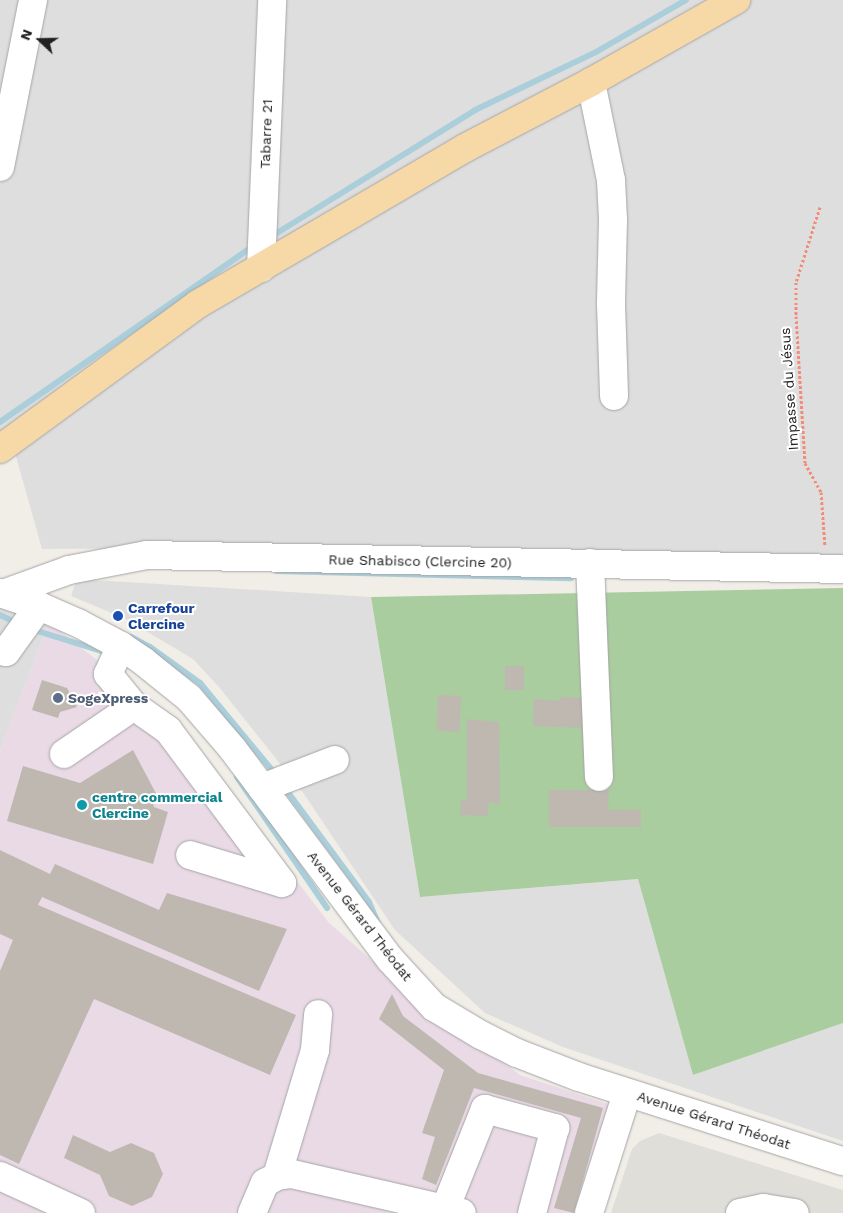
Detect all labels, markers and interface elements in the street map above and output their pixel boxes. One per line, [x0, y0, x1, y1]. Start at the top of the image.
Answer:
north arrow [15, 15, 65, 65]
text: N [17, 27, 35, 42]
street label: Tabarre 21 [256, 99, 276, 169]
street label: Impasse du Jésus [776, 327, 802, 451]
street label: Rue Shabisco (Clercine 20) [328, 551, 512, 571]
place label: Carrefour Clercine [128, 600, 194, 632]
marker: Carrefour Clercine [112, 610, 124, 622]
place label: SogeXpress [68, 690, 148, 706]
marker: SogeXpress [52, 692, 64, 704]
place label: centre commercial Clercine [92, 789, 222, 822]
marker: centre commercial Clercine [76, 799, 88, 811]
street label: Avenue Gérard Théodat [304, 848, 416, 984]
street label: Avenue Gérard Théodat [635, 1087, 793, 1153]

